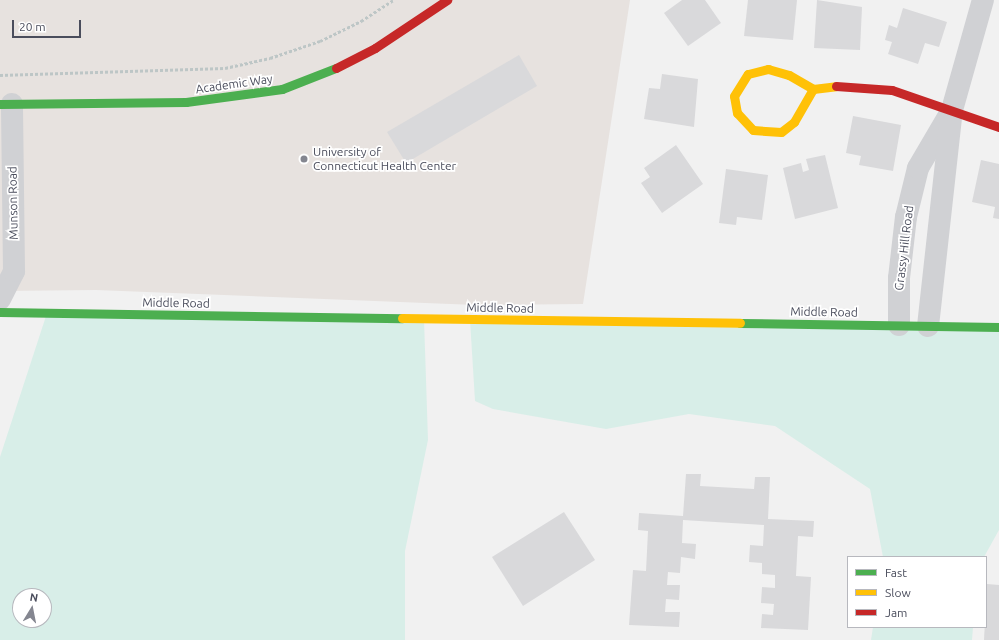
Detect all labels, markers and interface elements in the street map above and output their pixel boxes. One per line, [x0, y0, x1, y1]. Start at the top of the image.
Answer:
scale bar [14, 12, 83, 38]
text: 20 m [19, 20, 46, 33]
street label: Academic Way [195, 71, 273, 97]
place label: University of Connecticut Health Center [313, 145, 456, 173]
marker: University of Connecticut Health Center [298, 153, 310, 165]
street label: Munson Road [5, 166, 21, 240]
street label: Grassy Hill Road [892, 205, 916, 291]
street label: Middle Road [142, 295, 210, 311]
street label: Middle Road [466, 300, 534, 316]
street label: Middle Road [790, 304, 858, 320]
legend [847, 556, 987, 628]
text: Fast [885, 566, 907, 579]
text: Slow [885, 586, 911, 599]
north arrow [12, 588, 52, 628]
text: N [29, 591, 39, 604]
text: Jam [885, 606, 907, 619]

